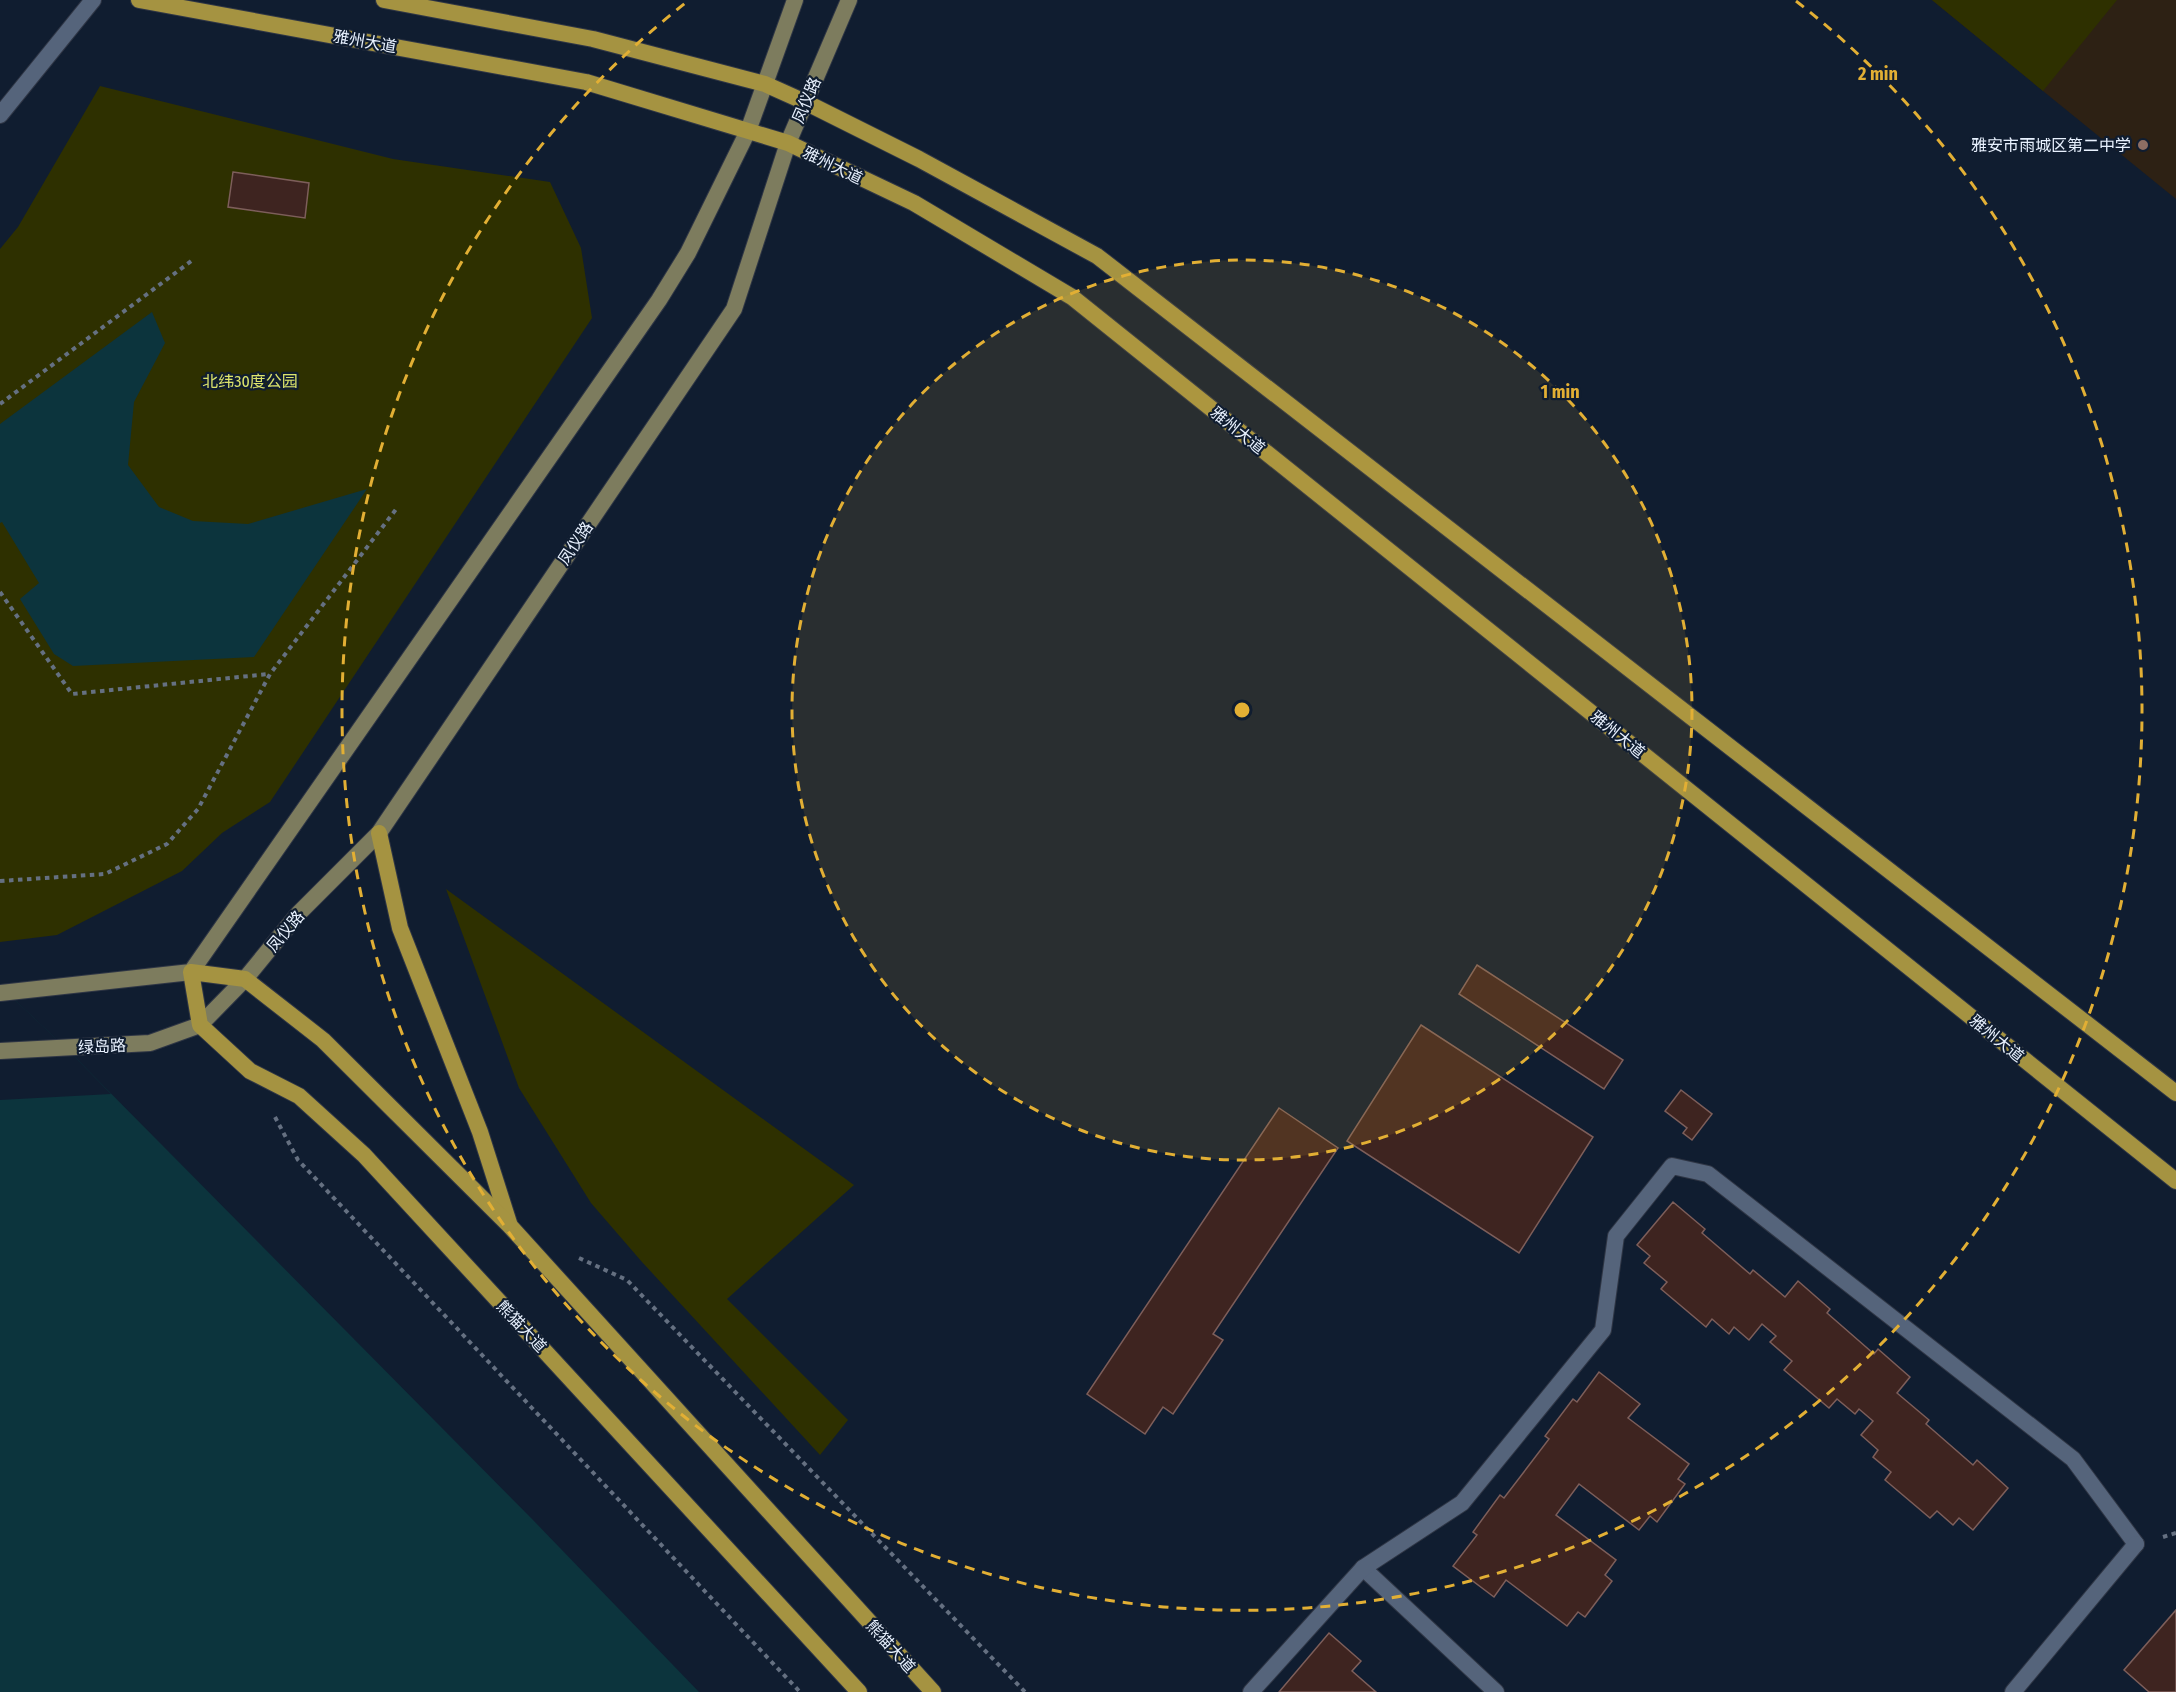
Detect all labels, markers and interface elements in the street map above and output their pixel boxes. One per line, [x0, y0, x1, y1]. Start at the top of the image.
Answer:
street label: 雅州大道 [332, 27, 398, 56]
text: 2 min [1857, 63, 1898, 85]
street label: 凤仪路 [788, 74, 825, 126]
place label: 雅安市雨城区第二中学 [1971, 136, 2131, 155]
marker: 雅安市雨城区第二中学 [2136, 138, 2150, 152]
street label: 雅州大道 [800, 143, 866, 188]
park label: 北纬30度公园 [202, 372, 298, 391]
text: 1 min [1540, 381, 1580, 403]
street label: 雅州大道 [1207, 403, 1269, 458]
street label: 凤仪路 [554, 518, 597, 568]
centre of rings [1232, 700, 1252, 720]
street label: 雅州大道 [1587, 707, 1649, 762]
street label: 凤仪路 [263, 907, 308, 956]
street label: 雅州大道 [1966, 1011, 2028, 1066]
street label: 绿岛路 [78, 1036, 126, 1057]
street label: 熊猫大道 [493, 1296, 550, 1356]
street label: 熊猫大道 [862, 1616, 919, 1676]

